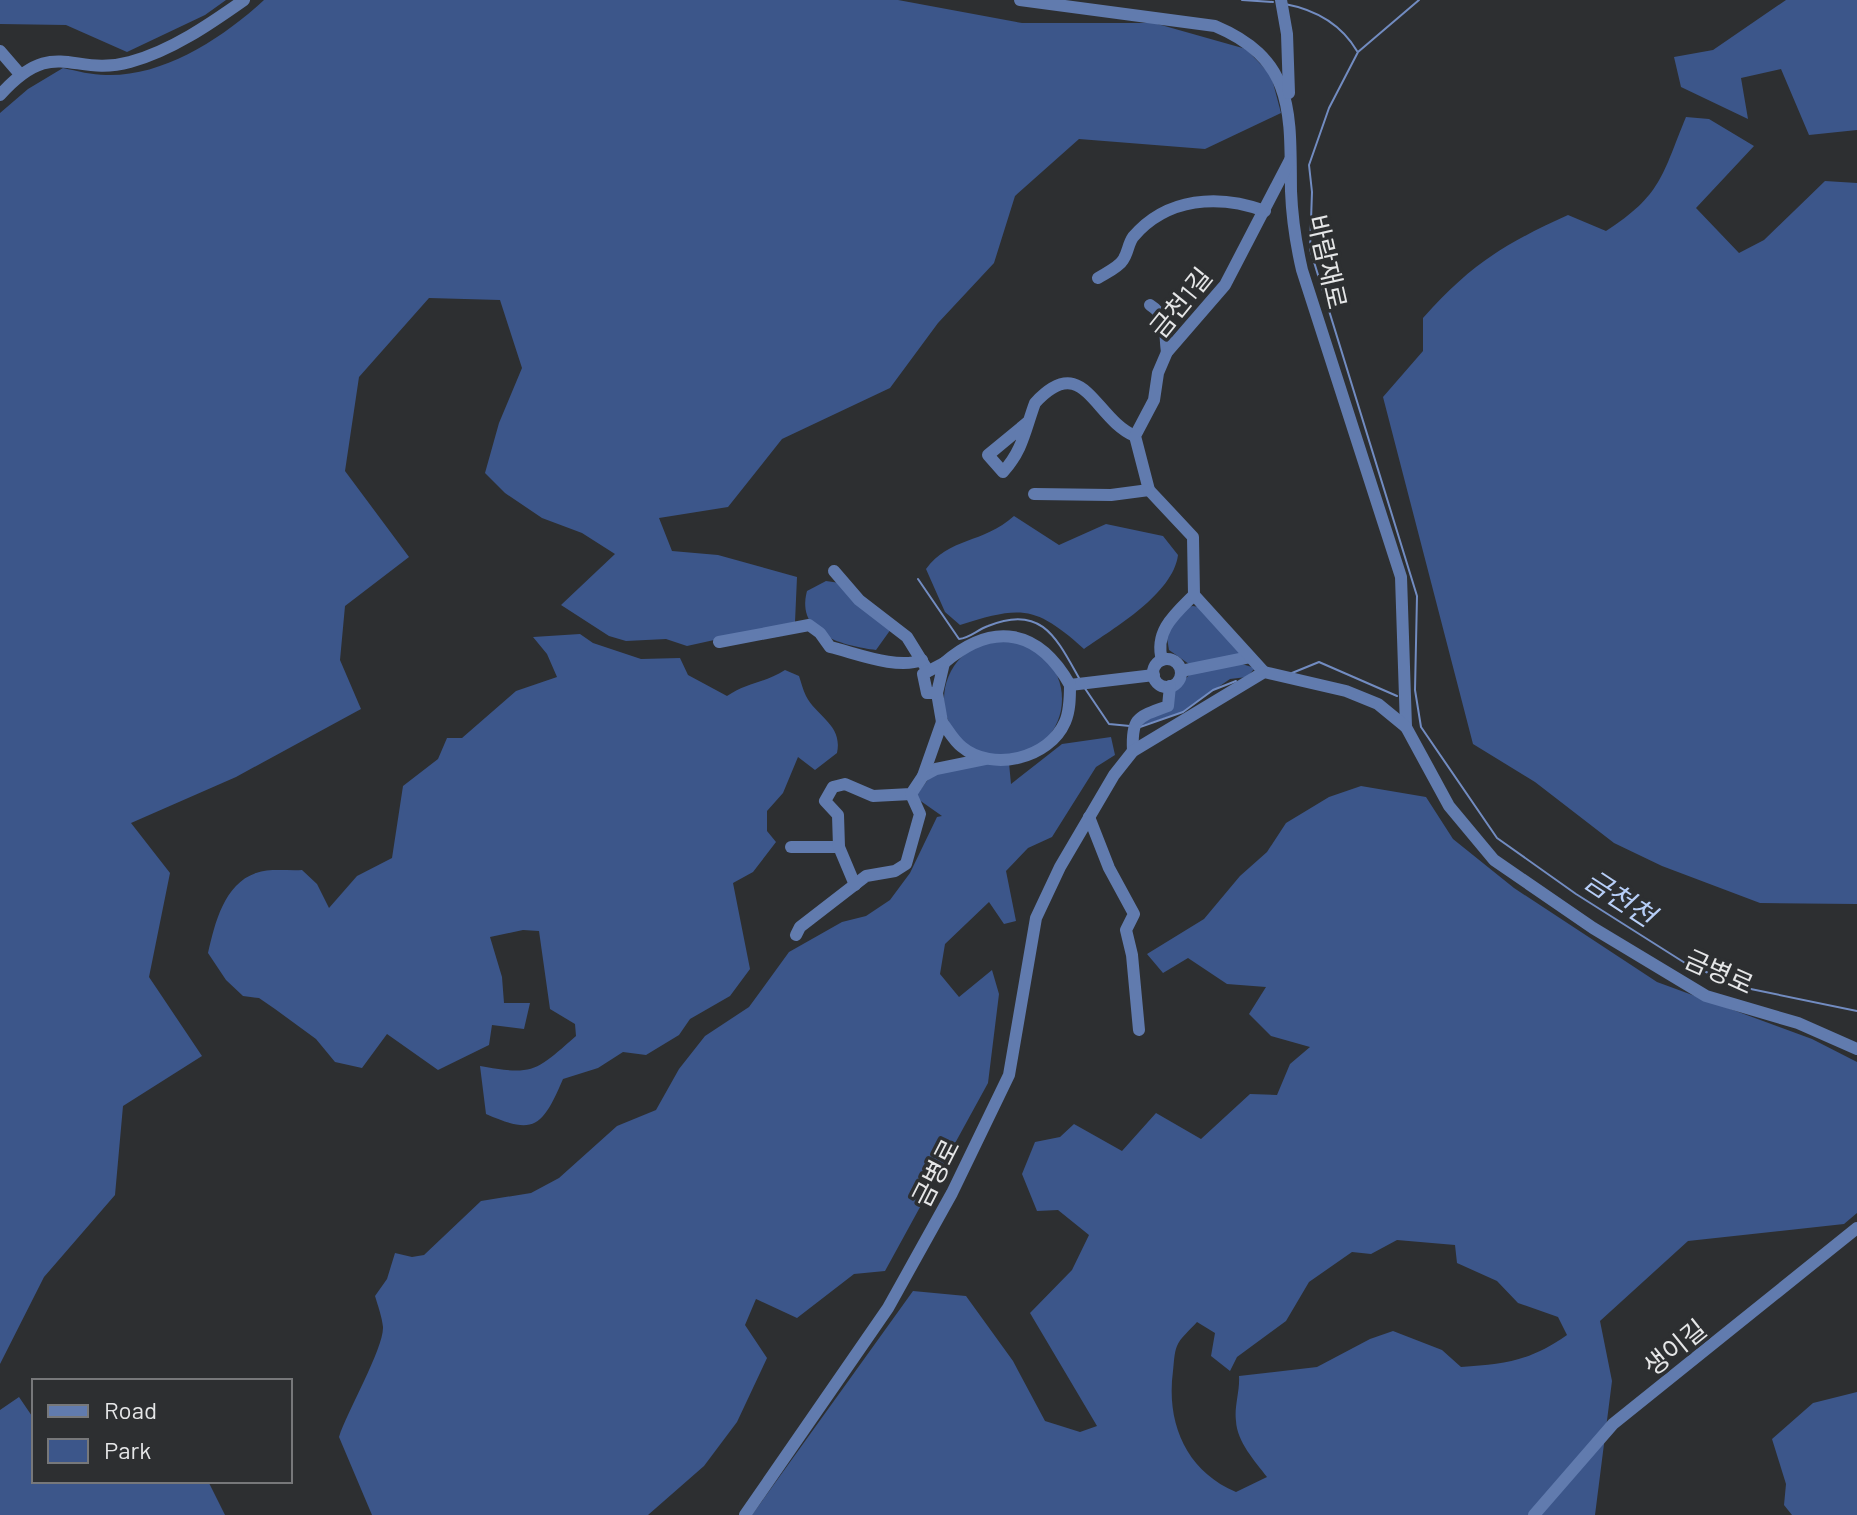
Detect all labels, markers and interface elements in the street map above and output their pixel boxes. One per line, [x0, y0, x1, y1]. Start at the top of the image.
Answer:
street label: 바람재로 [1303, 212, 1354, 312]
street label: 금천1길 [1142, 261, 1217, 343]
water label: 금천천 [1579, 862, 1665, 934]
street label: 금병로 [1681, 942, 1759, 999]
street label: 금병로 [905, 1133, 965, 1211]
street label: 생이길 [1636, 1312, 1712, 1381]
legend [32, 1379, 292, 1483]
text: Road [104, 1395, 157, 1424]
text: Park [104, 1435, 151, 1464]

